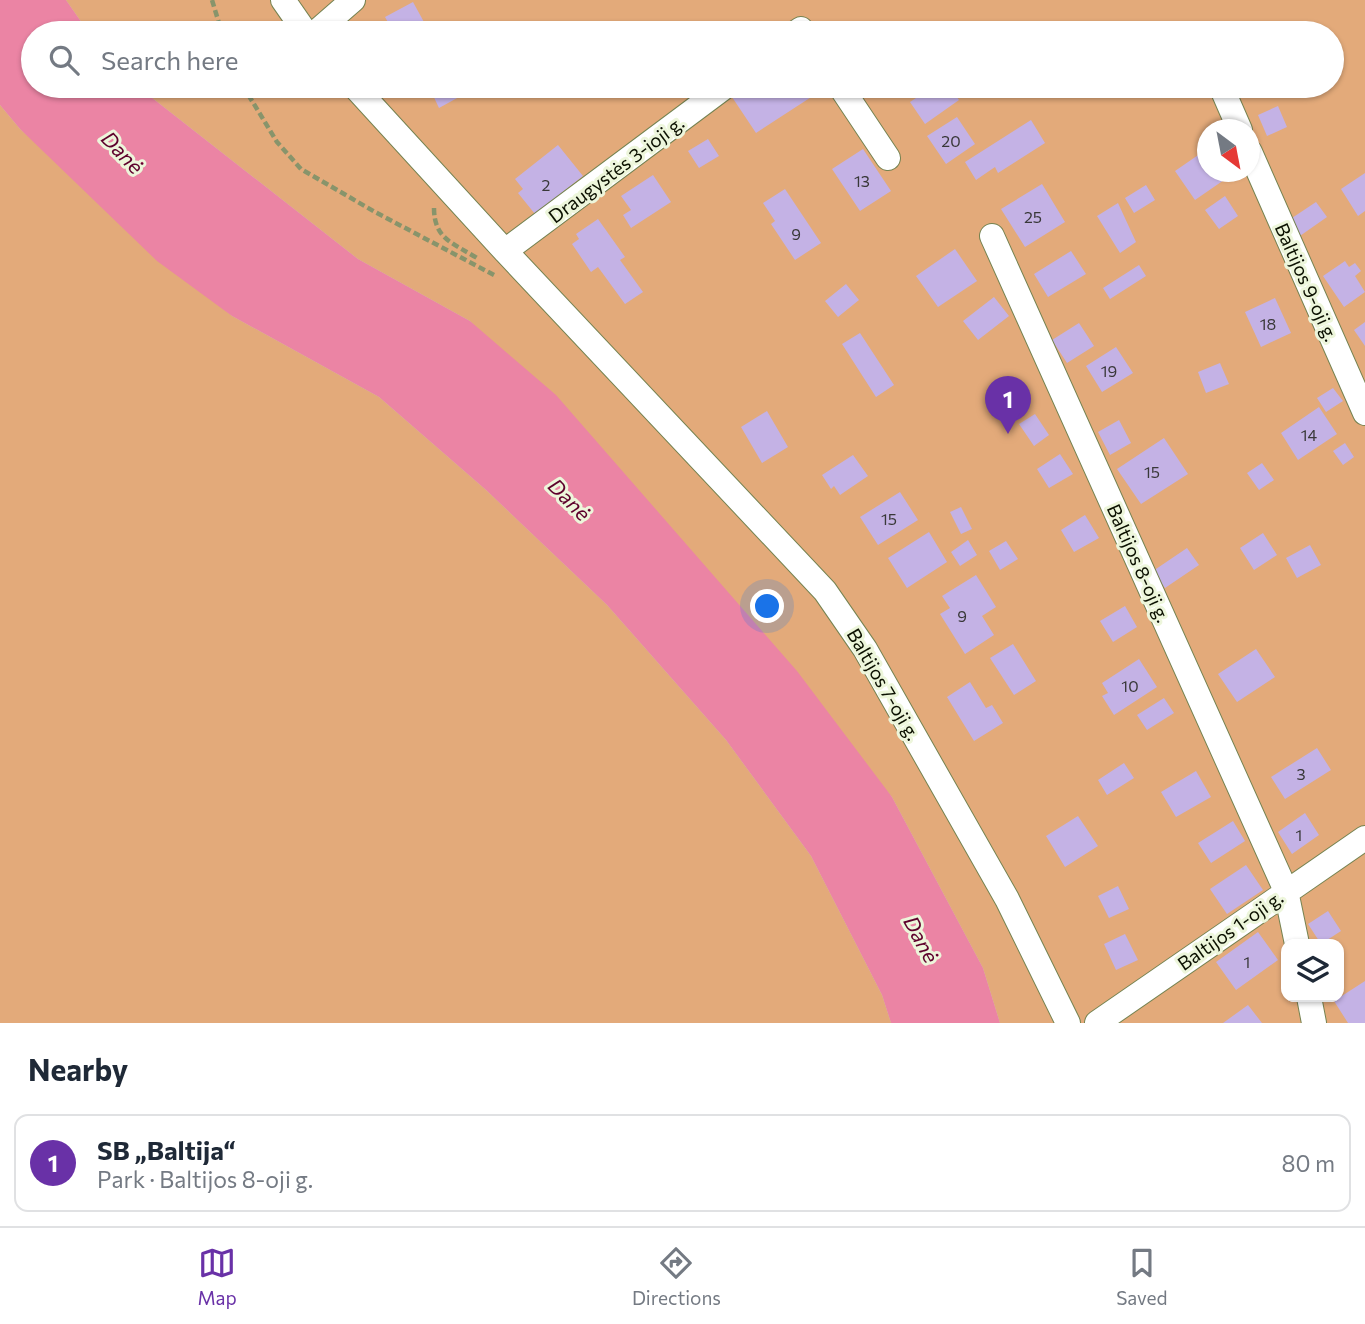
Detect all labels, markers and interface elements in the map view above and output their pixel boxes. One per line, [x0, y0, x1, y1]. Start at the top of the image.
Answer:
search box [21, 21, 1344, 98]
icon: search [45, 41, 83, 79]
text: Search here [101, 44, 239, 75]
street label: Draugystės 3-ioji g. [544, 111, 688, 227]
north arrow [1197, 119, 1260, 182]
water label: Danė [97, 125, 149, 179]
house number: 20 [941, 131, 961, 150]
house number: 13 [854, 171, 870, 190]
house number: 2 [542, 175, 551, 194]
house number: 25 [1024, 207, 1042, 226]
street label: Baltijos 9-oji g. [1271, 219, 1343, 345]
house number: 9 [791, 224, 801, 243]
house number: 18 [1260, 314, 1276, 333]
house number: 19 [1101, 361, 1117, 380]
pin: 1 [985, 376, 1031, 434]
house number: 14 [1301, 425, 1318, 444]
house number: 15 [1144, 462, 1160, 481]
water label: Danė [544, 473, 596, 525]
street label: Baltijos 8-oji g. [1103, 500, 1175, 626]
house number: 15 [881, 509, 897, 528]
your location [750, 589, 784, 623]
house number: 9 [957, 606, 967, 625]
street label: Baltijos 7-oji g. [843, 624, 925, 744]
house number: 10 [1121, 676, 1139, 695]
house number: 3 [1296, 764, 1306, 783]
house number: 1 [1296, 825, 1302, 844]
street label: Baltijos 1-oji g. [1173, 885, 1287, 975]
water label: Danė [899, 911, 945, 967]
map controls [1281, 939, 1344, 1002]
button: layers [1281, 939, 1344, 1002]
house number: 1 [1244, 951, 1250, 971]
text: Nearby [28, 1050, 128, 1087]
text: SB „Baltija“ [97, 1134, 236, 1165]
text: 1 [48, 1149, 58, 1177]
text: 80 m [1282, 1149, 1335, 1177]
text: Park · Baltijos 8-oji g. [97, 1165, 313, 1193]
tab: Map [198, 1244, 237, 1309]
tab: Directions [632, 1244, 721, 1309]
tab: Saved [1116, 1244, 1167, 1309]

